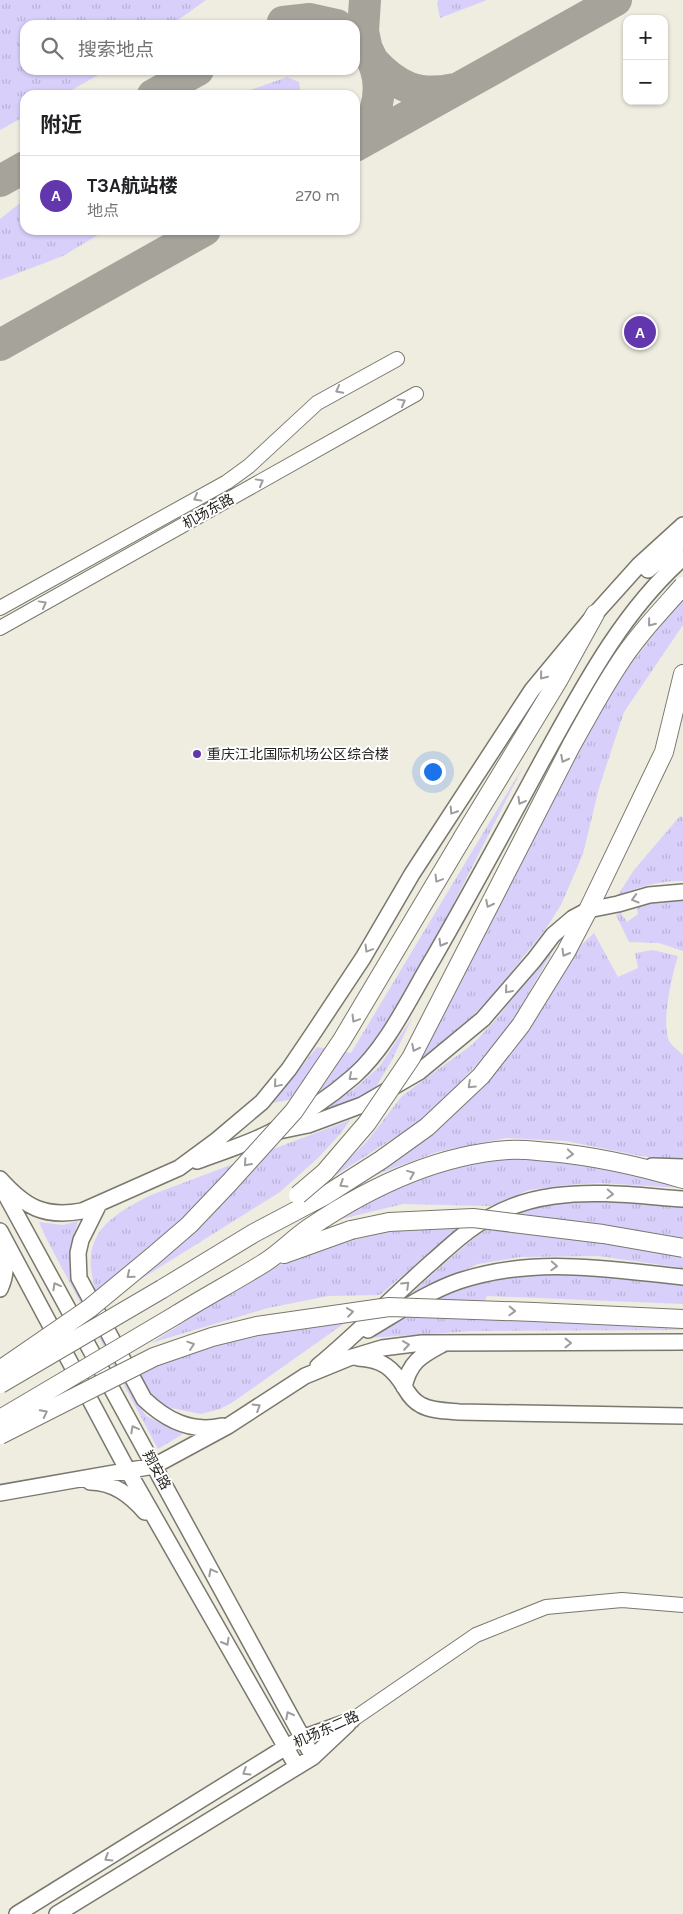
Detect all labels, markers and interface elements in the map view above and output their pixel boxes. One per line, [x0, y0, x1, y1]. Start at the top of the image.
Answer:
map controls [623, 15, 668, 105]
button: + [623, 15, 668, 60]
search box [20, 20, 360, 75]
icon: search [38, 34, 66, 62]
text: 搜索地点 [78, 39, 154, 61]
button: − [623, 60, 668, 105]
text: 附近 [40, 113, 82, 137]
text: T3A航站楼 [87, 175, 178, 197]
text: A [51, 186, 61, 205]
text: 270 m [295, 186, 340, 205]
text: 地点 [87, 201, 119, 220]
pin: A [624, 313, 656, 351]
one-way arrow [335, 384, 344, 394]
one-way arrow [397, 398, 406, 408]
one-way arrow [255, 478, 264, 488]
street label: 机场东路 [180, 490, 237, 532]
one-way arrow [193, 492, 202, 502]
one-way arrow [37, 600, 46, 610]
one-way arrow [648, 617, 657, 626]
one-way arrow [540, 671, 549, 680]
place label: 重庆江北国际机场公区综合楼 [207, 746, 389, 763]
marker: 重庆江北国际机场公区综合楼 [191, 748, 203, 760]
one-way arrow [560, 754, 570, 763]
your location [420, 759, 446, 785]
one-way arrow [517, 795, 527, 804]
one-way arrow [450, 806, 459, 815]
one-way arrow [434, 874, 444, 883]
one-way arrow [631, 894, 640, 904]
one-way arrow [485, 898, 495, 907]
one-way arrow [438, 937, 448, 946]
one-way arrow [364, 944, 374, 953]
one-way arrow [561, 947, 571, 956]
one-way arrow [506, 984, 514, 993]
one-way arrow [351, 1014, 361, 1023]
one-way arrow [412, 1043, 422, 1052]
one-way arrow [348, 1071, 357, 1080]
one-way arrow [274, 1078, 282, 1087]
one-way arrow [468, 1079, 477, 1088]
one-way arrow [566, 1148, 574, 1159]
one-way arrow [244, 1157, 253, 1166]
one-way arrow [406, 1169, 415, 1180]
one-way arrow [340, 1178, 349, 1187]
one-way arrow [607, 1188, 615, 1199]
one-way arrow [550, 1260, 558, 1271]
one-way arrow [127, 1270, 136, 1279]
one-way arrow [401, 1282, 410, 1291]
one-way arrow [52, 1283, 62, 1292]
one-way arrow [508, 1306, 516, 1317]
one-way arrow [345, 1308, 354, 1318]
one-way arrow [564, 1338, 572, 1348]
one-way arrow [186, 1340, 194, 1350]
one-way arrow [402, 1340, 410, 1351]
one-way arrow [252, 1404, 261, 1413]
one-way arrow [38, 1409, 47, 1419]
one-way arrow [130, 1425, 140, 1434]
street label: 翔安路 [139, 1448, 174, 1493]
one-way arrow [208, 1568, 218, 1577]
one-way arrow [219, 1636, 229, 1645]
street label: 机场东二路 [291, 1707, 362, 1751]
one-way arrow [285, 1711, 295, 1720]
one-way arrow [243, 1765, 252, 1775]
one-way arrow [105, 1851, 114, 1861]

